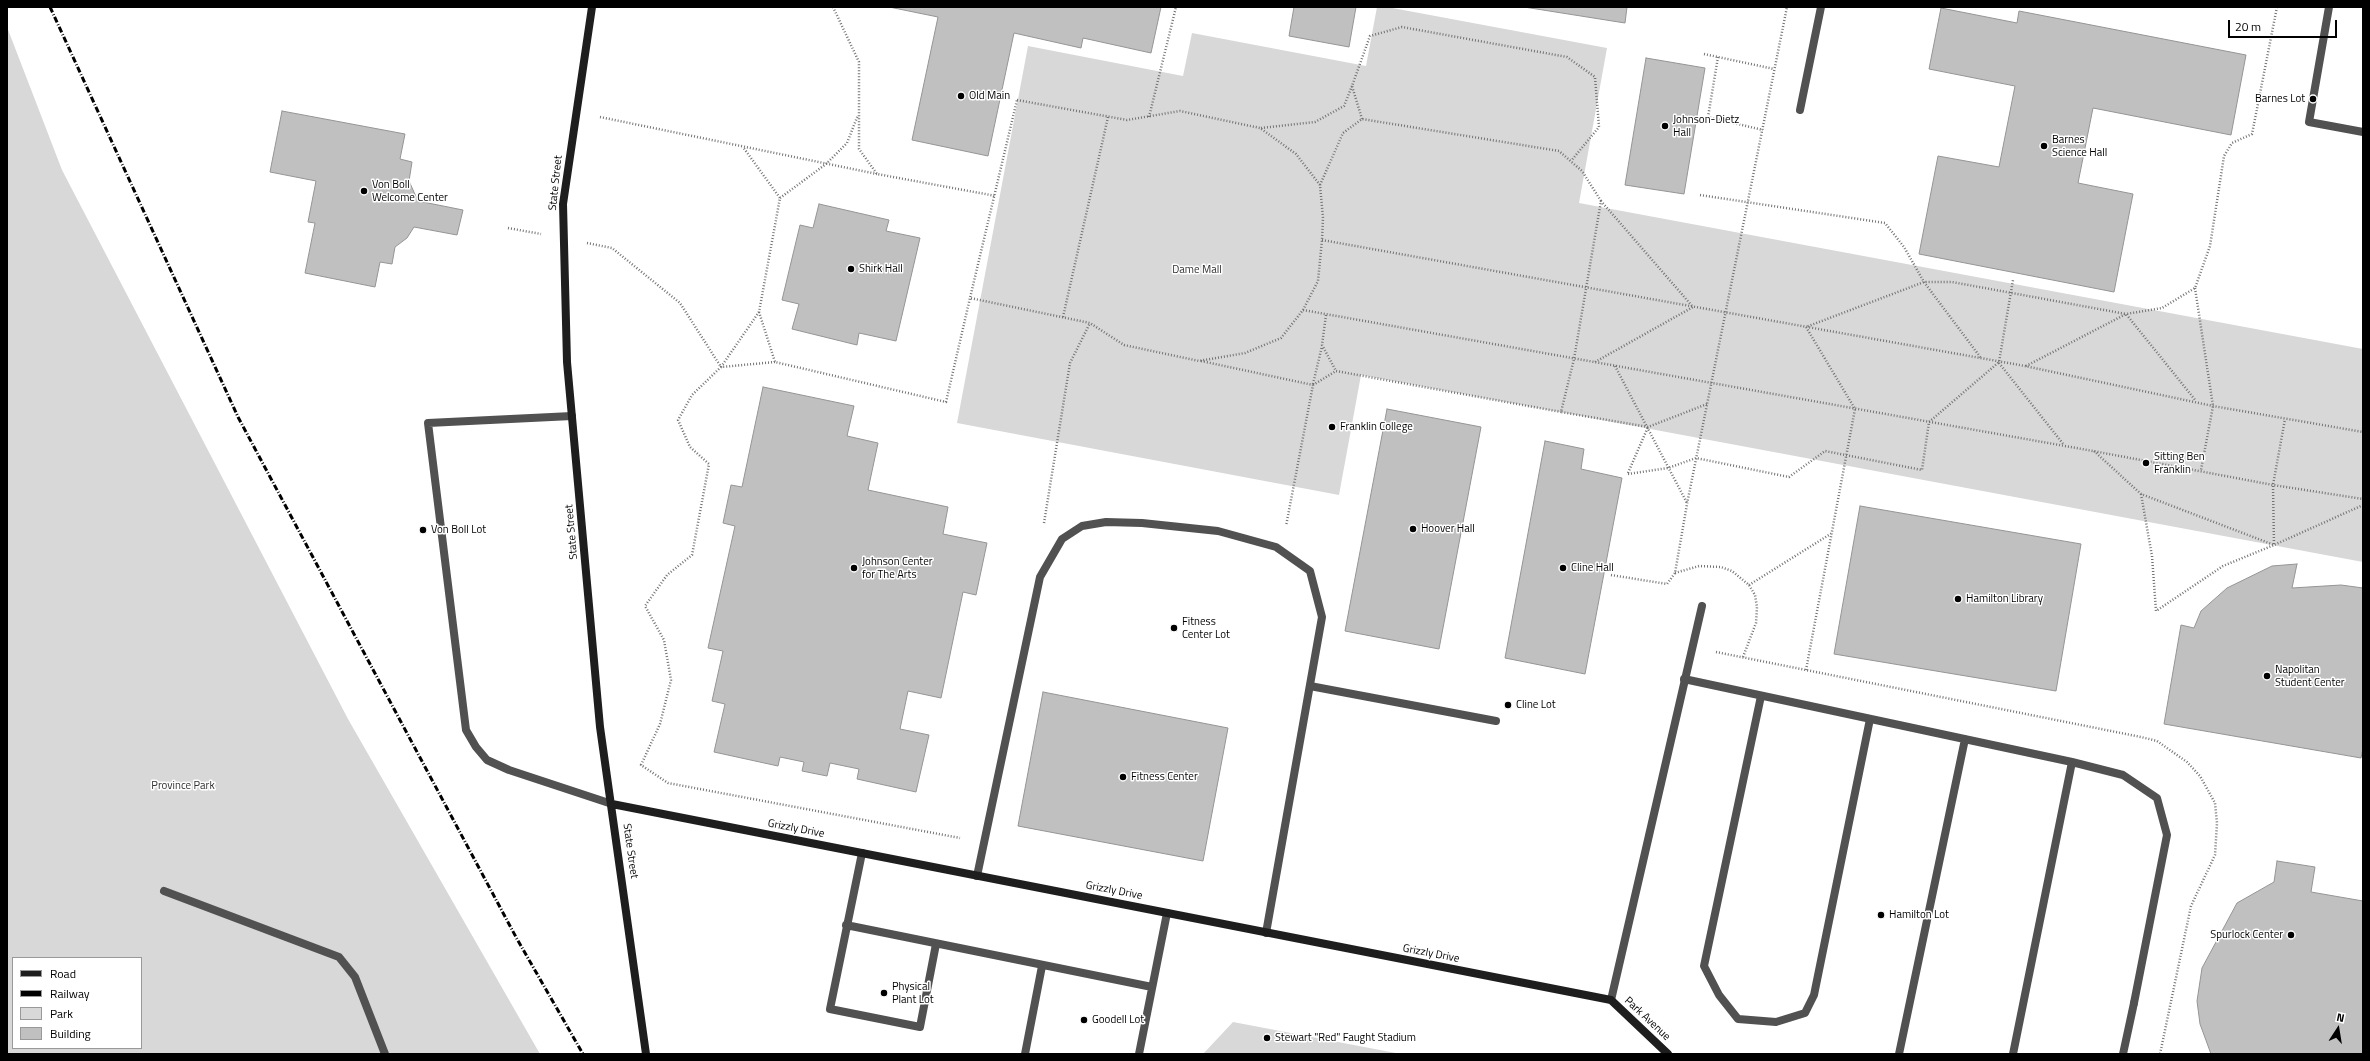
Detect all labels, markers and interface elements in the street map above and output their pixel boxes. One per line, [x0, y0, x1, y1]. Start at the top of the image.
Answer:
scale bar [2230, 12, 2339, 38]
text: 20 m [2235, 17, 2261, 36]
place label: Old Main [969, 89, 1010, 103]
marker: Old Main [956, 91, 966, 101]
place label: Barnes Lot [2255, 92, 2305, 106]
marker: Barnes Lot [2308, 94, 2318, 104]
place label: Johnson-Dietz Hall [1673, 113, 1739, 139]
marker: Johnson-Dietz Hall [1660, 121, 1670, 131]
place label: Barnes Science Hall [2052, 133, 2107, 159]
marker: Barnes Science Hall [2039, 141, 2049, 151]
street label: State Street [547, 155, 565, 211]
place label: Von Boll Welcome Center [372, 178, 448, 204]
marker: Von Boll Welcome Center [359, 186, 369, 196]
place label: Shirk Hall [859, 262, 903, 276]
park label: Dame Mall [1172, 263, 1222, 277]
marker: Shirk Hall [846, 264, 856, 274]
place label: Franklin College [1340, 420, 1413, 434]
marker: Franklin College [1327, 422, 1337, 432]
place label: Sitting Ben Franklin [2154, 450, 2205, 476]
marker: Sitting Ben Franklin [2141, 458, 2151, 468]
street label: State Street [563, 504, 581, 560]
place label: Hoover Hall [1421, 522, 1475, 536]
place label: Von Boll Lot [431, 523, 486, 537]
marker: Hoover Hall [1408, 524, 1418, 534]
marker: Von Boll Lot [418, 525, 428, 535]
place label: Johnson Center for The Arts [862, 555, 933, 581]
place label: Cline Hall [1571, 561, 1614, 575]
marker: Johnson Center for The Arts [849, 563, 859, 573]
marker: Cline Hall [1558, 563, 1568, 573]
place label: Hamilton Library [1966, 592, 2043, 606]
marker: Hamilton Library [1953, 594, 1963, 604]
place label: Fitness Center Lot [1182, 615, 1230, 641]
marker: Fitness Center Lot [1169, 623, 1179, 633]
place label: Napolitan Student Center [2275, 663, 2345, 689]
marker: Napolitan Student Center [2262, 671, 2272, 681]
place label: Cline Lot [1516, 698, 1556, 712]
marker: Cline Lot [1503, 700, 1513, 710]
place label: Fitness Center [1131, 770, 1198, 784]
marker: Fitness Center [1118, 772, 1128, 782]
park label: Province Park [151, 779, 215, 793]
street label: Grizzly Drive [767, 817, 825, 841]
street label: State Street [620, 823, 640, 879]
street label: Grizzly Drive [1085, 879, 1143, 903]
place label: Hamilton Lot [1889, 908, 1949, 922]
marker: Hamilton Lot [1876, 910, 1886, 920]
place label: Spurlock Center [2210, 928, 2283, 942]
marker: Spurlock Center [2286, 930, 2296, 940]
street label: Grizzly Drive [1402, 942, 1460, 966]
legend [12, 957, 142, 1049]
text: Road [50, 964, 76, 983]
place label: Physical Plant Lot [892, 980, 934, 1006]
text: Railway [50, 984, 90, 1003]
marker: Physical Plant Lot [879, 988, 889, 998]
street label: Park Avenue [1621, 994, 1673, 1044]
text: Park [50, 1004, 73, 1023]
north arrow [2318, 1009, 2358, 1049]
text: N [2335, 1009, 2346, 1026]
place label: Goodell Lot [1092, 1013, 1144, 1027]
marker: Goodell Lot [1079, 1015, 1089, 1025]
text: Building [50, 1024, 91, 1043]
place label: Stewart "Red" Faught Stadium [1275, 1031, 1416, 1045]
marker: Stewart "Red" Faught Stadium [1262, 1033, 1272, 1043]

